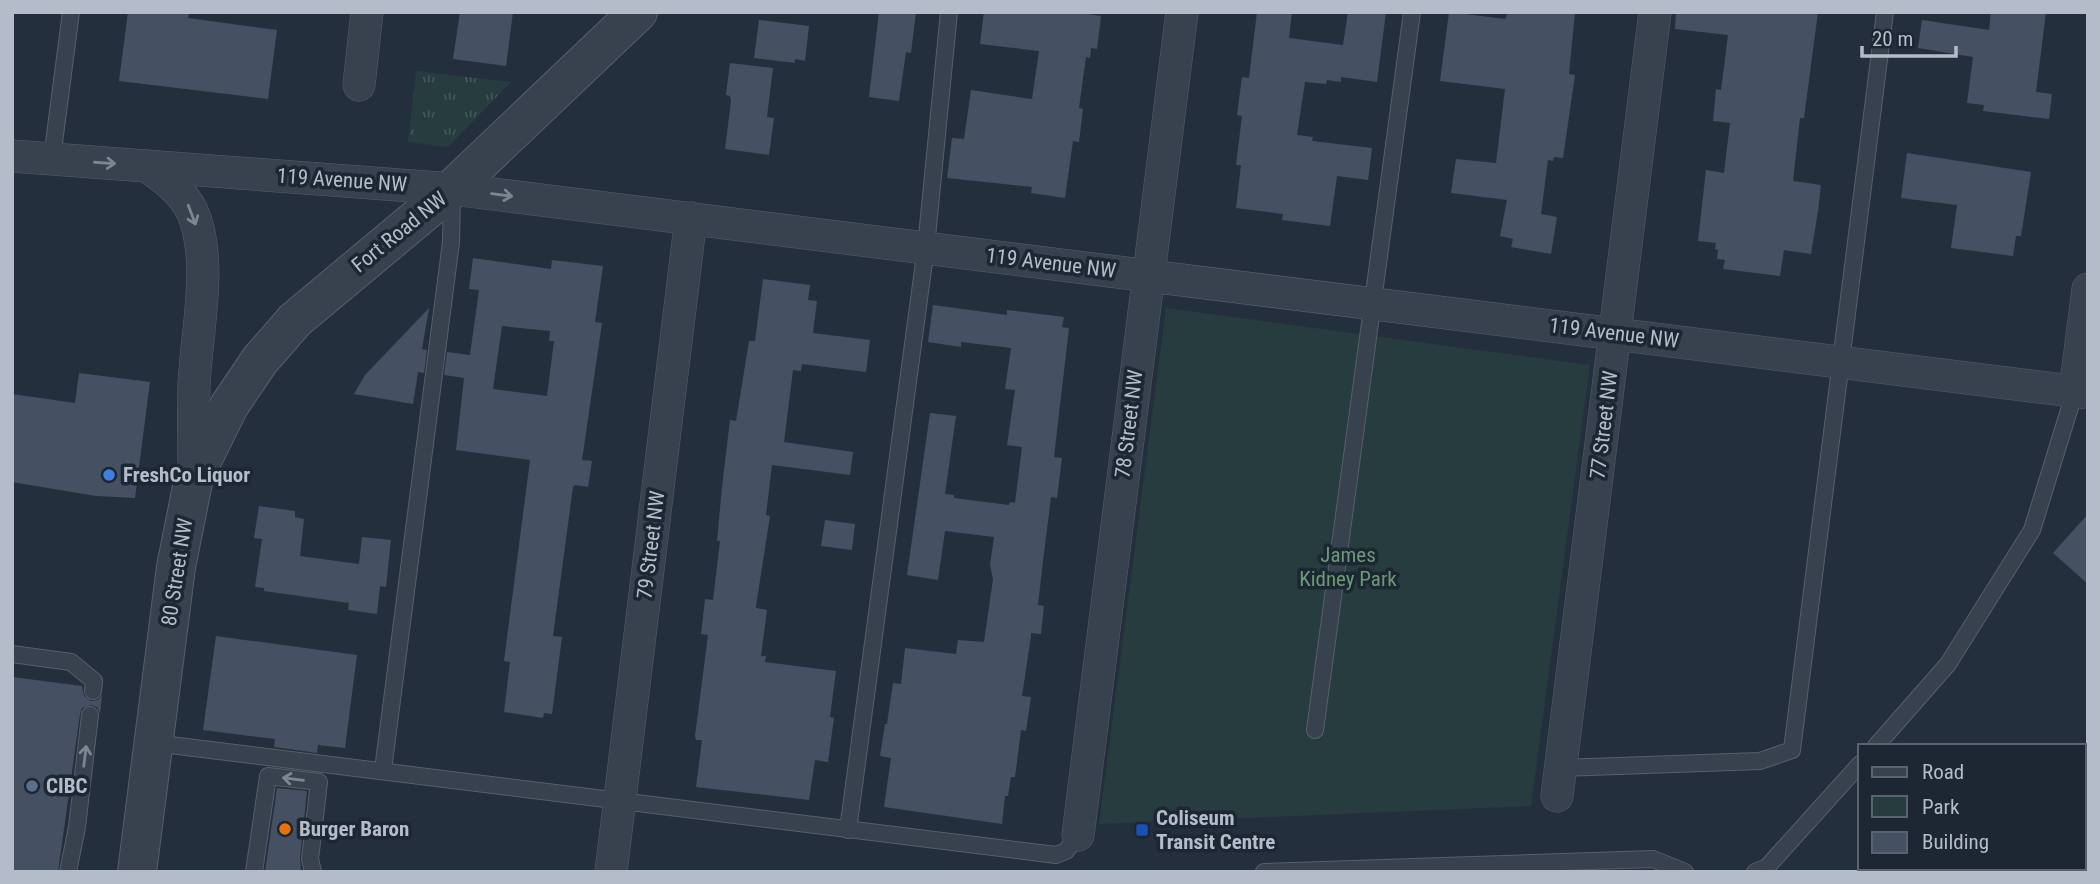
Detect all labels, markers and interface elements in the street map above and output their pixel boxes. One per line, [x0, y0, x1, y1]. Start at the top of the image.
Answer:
scale bar [1862, 14, 1956, 58]
text: 20 m [1872, 27, 1913, 51]
one-way arrow [93, 157, 116, 170]
street label: 119 Avenue NW [276, 163, 408, 197]
street label: Fort Road NW [347, 187, 451, 277]
one-way arrow [491, 188, 513, 201]
one-way arrow [186, 204, 199, 226]
street label: 119 Avenue NW [985, 243, 1117, 283]
street label: 119 Avenue NW [1548, 313, 1680, 353]
street label: 78 Street NW [1110, 369, 1148, 479]
street label: 77 Street NW [1585, 370, 1623, 480]
place label: FreshCo Liquor [123, 463, 250, 487]
marker: FreshCo Liquor [101, 467, 117, 483]
street label: 79 Street NW [632, 490, 670, 600]
street label: 80 Street NW [157, 516, 197, 628]
park label: James Kidney Park [1299, 543, 1397, 591]
legend [1858, 744, 2086, 870]
one-way arrow [79, 745, 92, 768]
text: Road [1922, 760, 1964, 784]
one-way arrow [282, 772, 304, 785]
place label: CIBC [46, 774, 87, 798]
marker: CIBC [24, 778, 40, 794]
text: Park [1922, 795, 1960, 819]
place label: Coliseum Transit Centre [1156, 806, 1275, 854]
place label: Burger Baron [299, 817, 409, 841]
marker: Burger Baron [277, 821, 293, 837]
marker: Coliseum Transit Centre [1134, 822, 1150, 838]
text: Building [1922, 830, 1989, 854]

